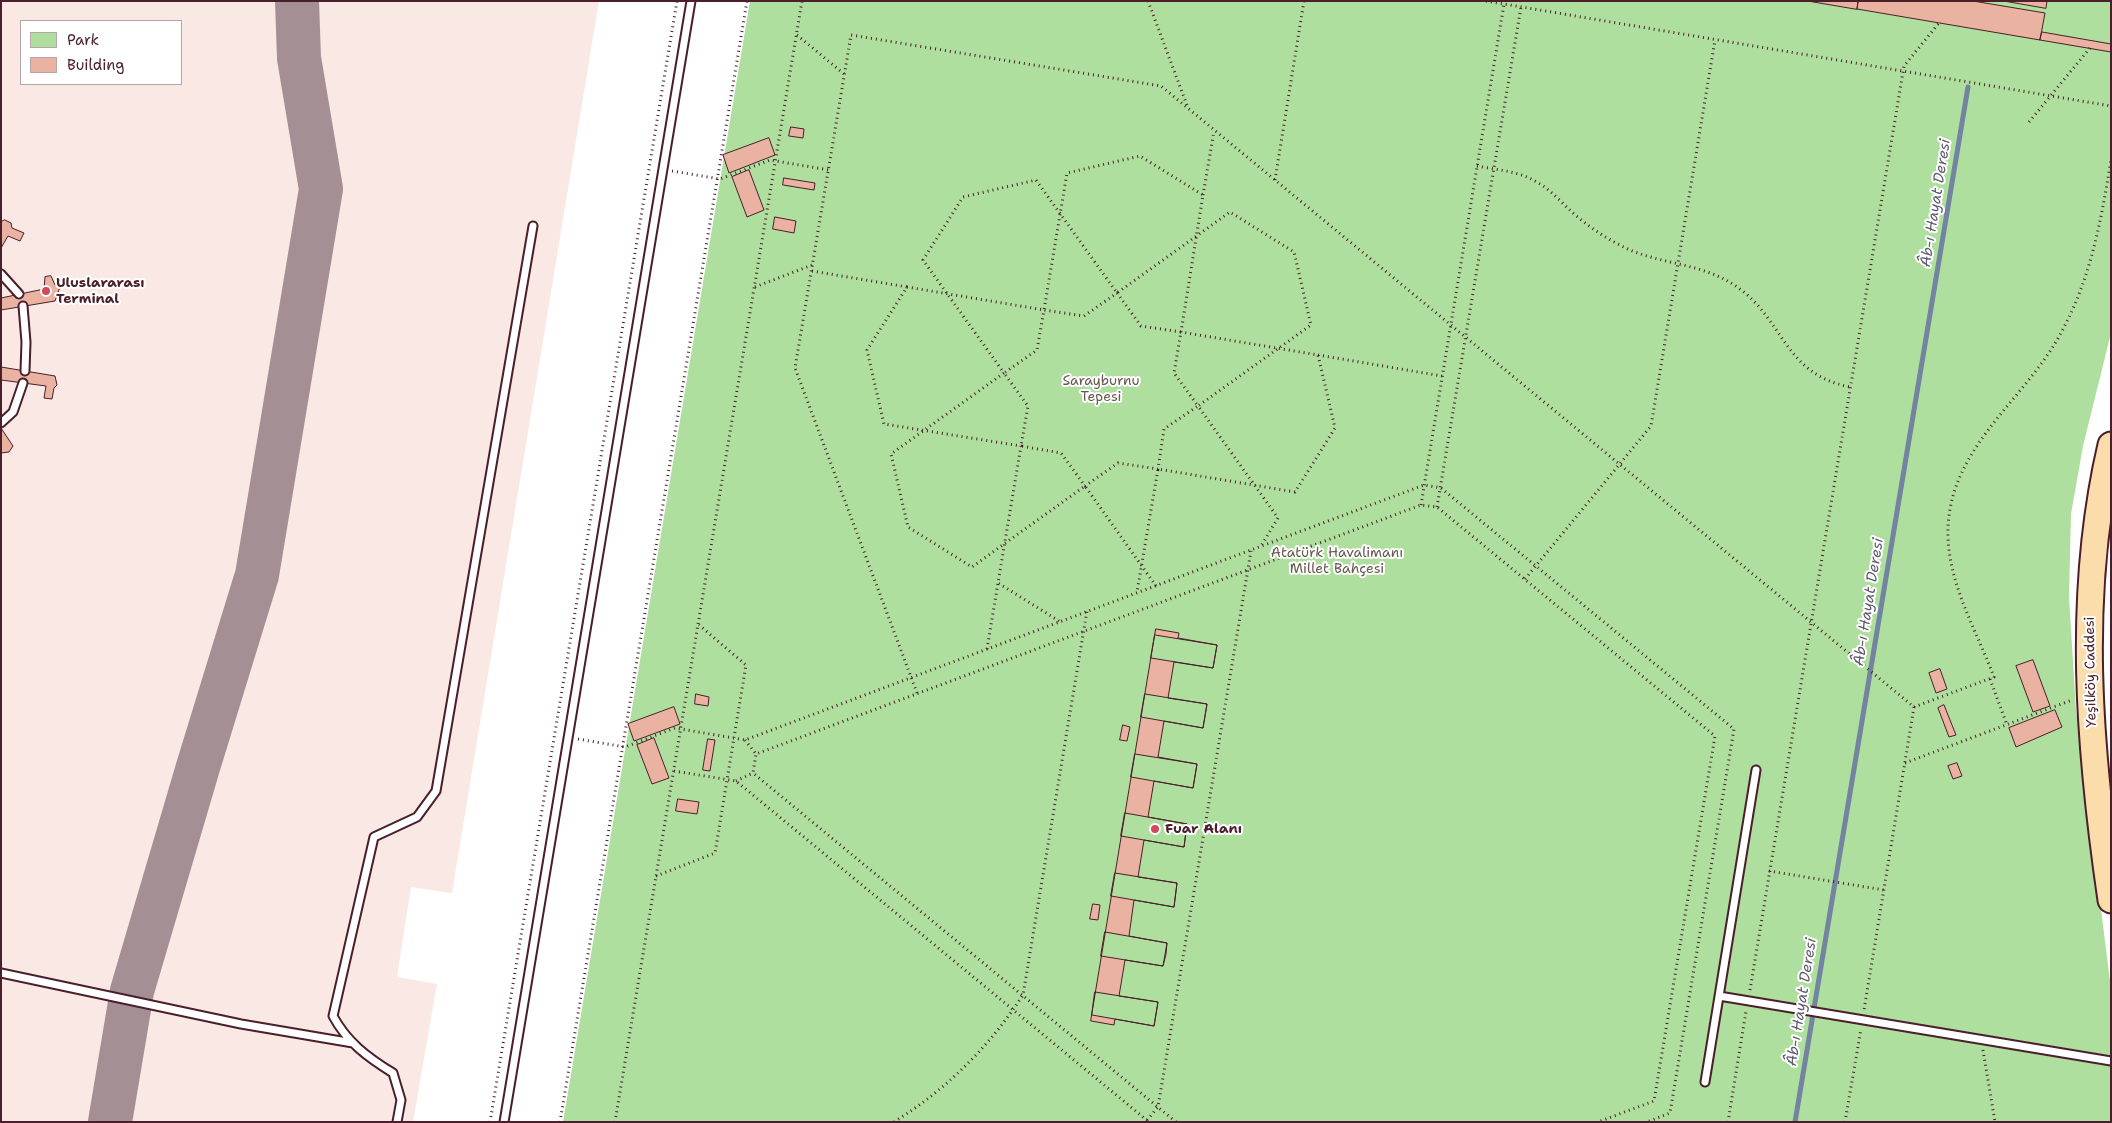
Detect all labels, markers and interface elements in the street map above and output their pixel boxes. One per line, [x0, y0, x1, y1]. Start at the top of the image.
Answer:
legend [20, 20, 182, 85]
text: Park [67, 30, 99, 50]
text: Building [67, 55, 124, 75]
water label: Âb-ı Hayat Deresi [1917, 138, 1955, 268]
place label: Uluslararası Terminal [56, 275, 145, 308]
marker: Uluslararası Terminal [40, 285, 52, 297]
park label: Sarayburnu Tepesi [1062, 373, 1140, 406]
water label: Âb-ı Hayat Deresi [1850, 537, 1888, 667]
park label: Atatürk Havalimanı Millet Bahçesi [1271, 545, 1403, 578]
street label: Yeşilköy Caddesi [2082, 616, 2100, 728]
place label: Fuar Alanı [1165, 821, 1242, 837]
marker: Fuar Alanı [1149, 823, 1161, 835]
water label: Âb-ı Hayat Deresi [1783, 937, 1821, 1067]

